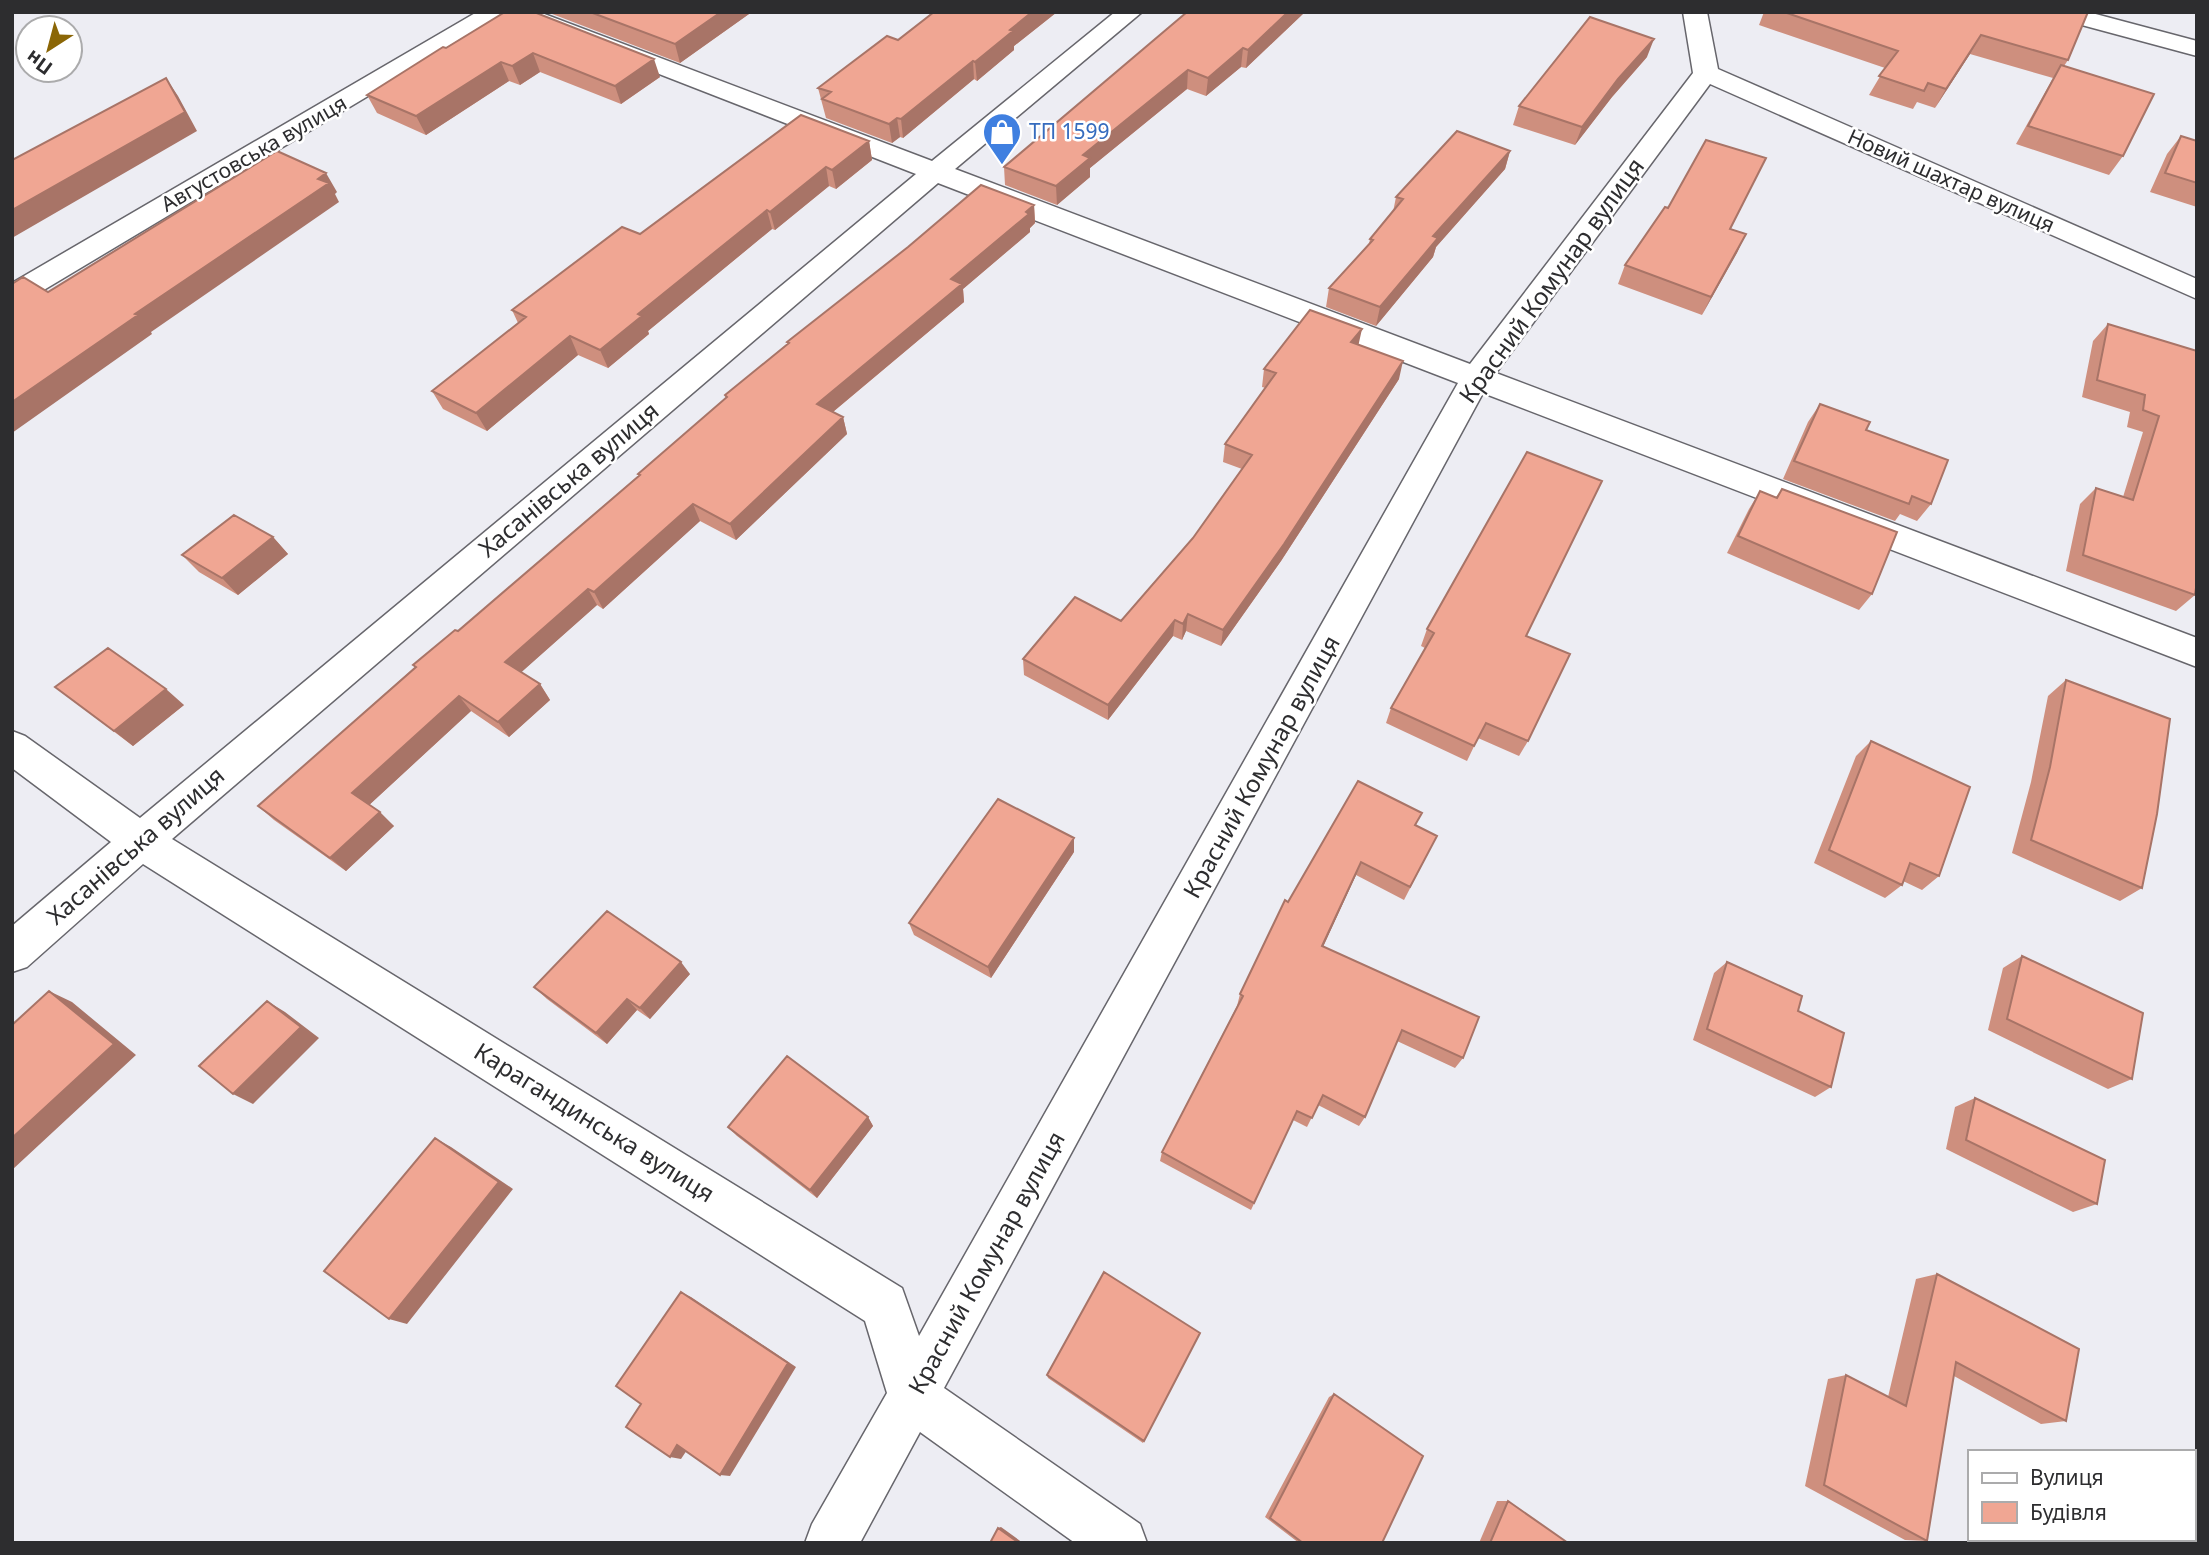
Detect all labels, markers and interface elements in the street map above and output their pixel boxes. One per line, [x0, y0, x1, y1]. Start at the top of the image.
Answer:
north arrow [14, 14, 84, 84]
text: Пн [20, 44, 58, 81]
street label: Августовська вулиця [156, 89, 351, 218]
shop icon: ТП 1599 [981, 111, 1023, 166]
place label: ТП 1599 [1029, 117, 1110, 145]
street label: Новий шахтар вулиця [1844, 122, 2059, 238]
street label: Красний Комунар вулиця [1451, 151, 1651, 409]
street label: Хасанівська вулиця [471, 394, 665, 564]
street label: Красний Комунар вулиця [1175, 629, 1347, 904]
street label: Хасанівська вулиця [39, 758, 231, 931]
street label: Карагандинська вулиця [468, 1034, 721, 1209]
street label: Красний Комунар вулиця [900, 1125, 1072, 1400]
legend [1968, 1450, 2195, 1541]
text: Вулиця [2030, 1463, 2104, 1491]
text: Будівля [2030, 1498, 2107, 1526]

